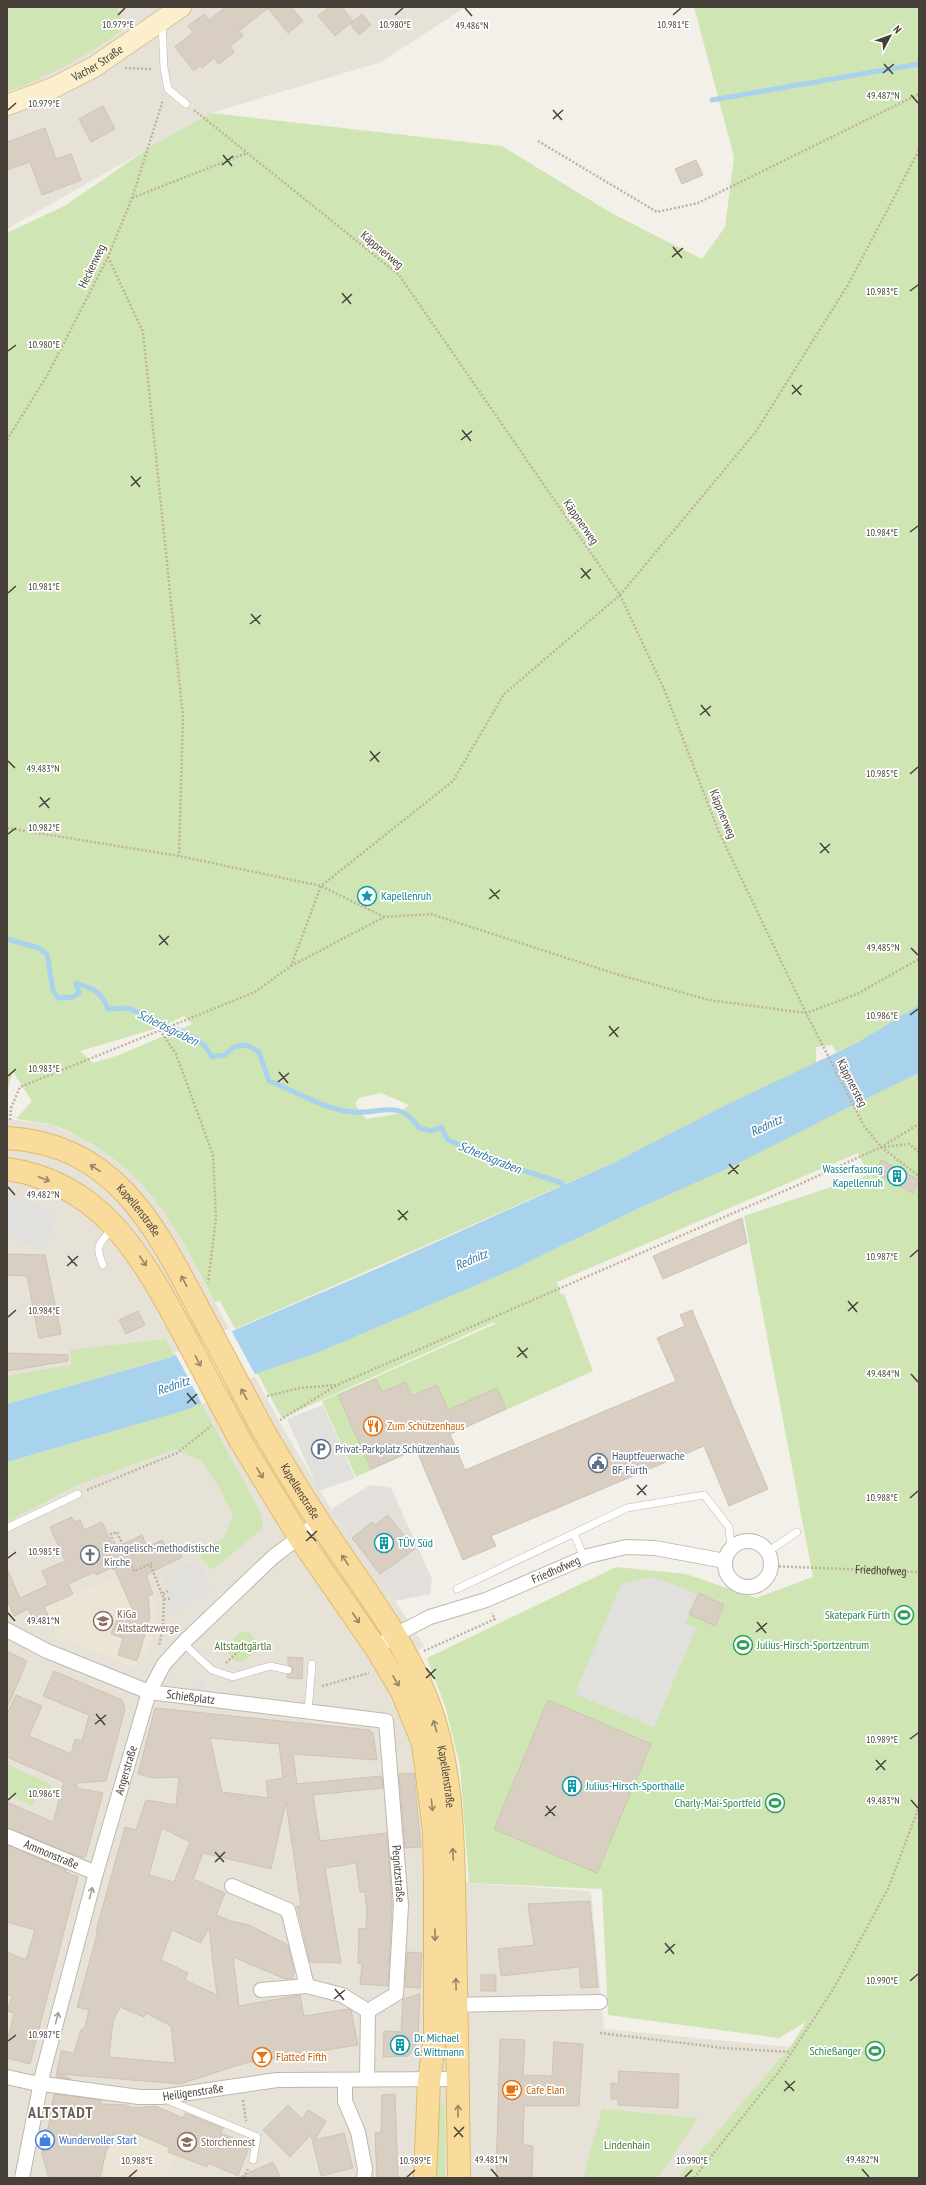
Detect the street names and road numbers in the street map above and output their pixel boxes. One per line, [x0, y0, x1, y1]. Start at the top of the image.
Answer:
street label: Vacher Straße [68, 41, 126, 85]
street label: Käppnerweg [358, 227, 407, 272]
street label: Heckenweg [74, 241, 109, 290]
street label: Käppnerweg [560, 496, 602, 547]
street label: Käppnerweg [707, 787, 740, 841]
street label: Käppnersteg [834, 1056, 871, 1109]
street label: Kapellenstraße [114, 1181, 164, 1239]
street label: Kapellenstraße [278, 1461, 324, 1522]
street label: Friedhofweg [529, 1552, 582, 1586]
street label: Friedhofweg [855, 1561, 907, 1578]
street label: Schießplatz [166, 1686, 216, 1707]
street label: Angerstraße [111, 1744, 140, 1797]
street label: Kapellenstraße [434, 1744, 458, 1809]
street label: Ammonstraße [22, 1836, 81, 1872]
street label: Pegnitzstraße [389, 1845, 409, 1903]
street label: Heiligenstraße [162, 2080, 224, 2104]

